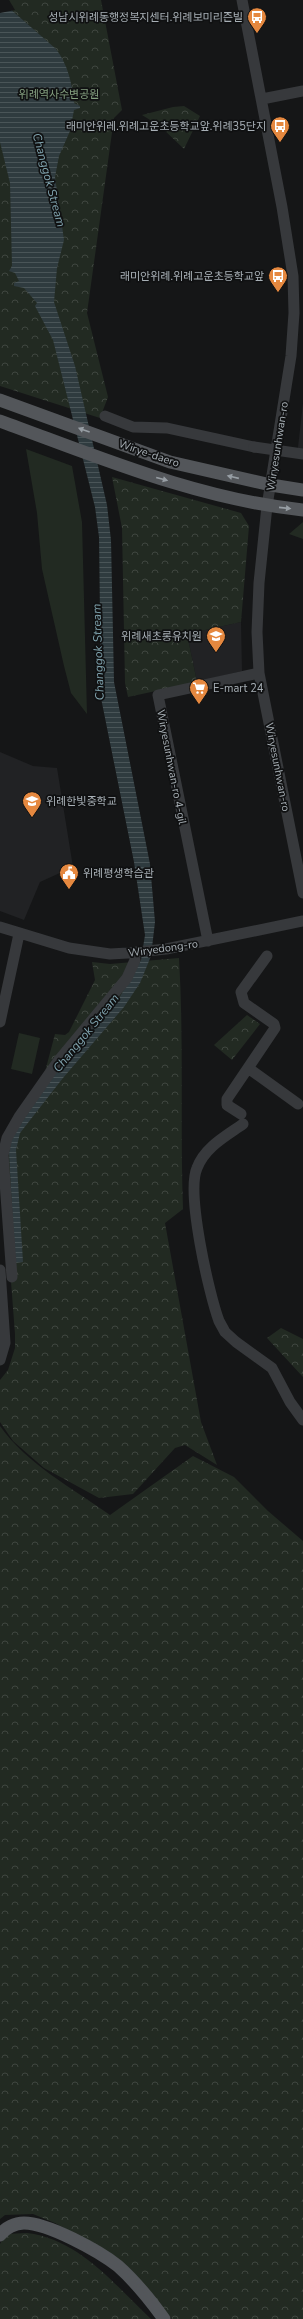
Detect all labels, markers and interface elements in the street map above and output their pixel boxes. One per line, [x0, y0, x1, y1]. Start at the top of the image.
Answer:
bus stop icon: 성남시위례동행정복지센터.위례보미리즌빌 [246, 6, 268, 34]
place label: 성남시위례동행정복지센터.위례보미리즌빌 [48, 10, 243, 25]
park label: 위례역사수변공원 [19, 87, 99, 102]
bus stop icon: 래미안위레.위례고운초등학교앞.위례35단지 [269, 115, 291, 143]
place label: 래미안위레.위례고운초등학교앞.위례35단지 [66, 119, 266, 134]
water label: Changgok Stream [29, 131, 69, 229]
bus stop icon: 래미안위례.위례고운초등학교앞 [267, 265, 289, 293]
place label: 래미안위례.위례고운초등학교앞 [120, 269, 264, 284]
street label: Wiryesunhwan-ro [263, 400, 292, 492]
one-way arrow [77, 427, 89, 433]
street label: Wirye-daero [116, 436, 181, 471]
one-way arrow [227, 473, 239, 479]
one-way arrow [156, 477, 169, 483]
one-way arrow [279, 505, 291, 512]
water label: Changgok Stream [88, 603, 108, 701]
school or university icon: 위례새초롱유치원 [205, 625, 227, 653]
place label: 위례새초롱유치원 [121, 629, 202, 644]
supermarket icon: E-mart 24 [188, 677, 210, 705]
place label: E-mart 24 [213, 681, 264, 696]
street label: Wiryesunhwan-ro 4-gil [153, 708, 190, 826]
street label: Wiryesunhwan-ro [262, 721, 293, 813]
school or university icon: 위례한빛중학교 [21, 790, 43, 818]
place label: 위례한빛중학교 [46, 794, 117, 809]
public building icon: 위례평생학습관 [58, 862, 80, 890]
place label: 위례평생학습관 [83, 866, 154, 881]
street label: Wiryedong-ro [127, 936, 199, 961]
water label: Changgok Stream [49, 990, 123, 1076]

